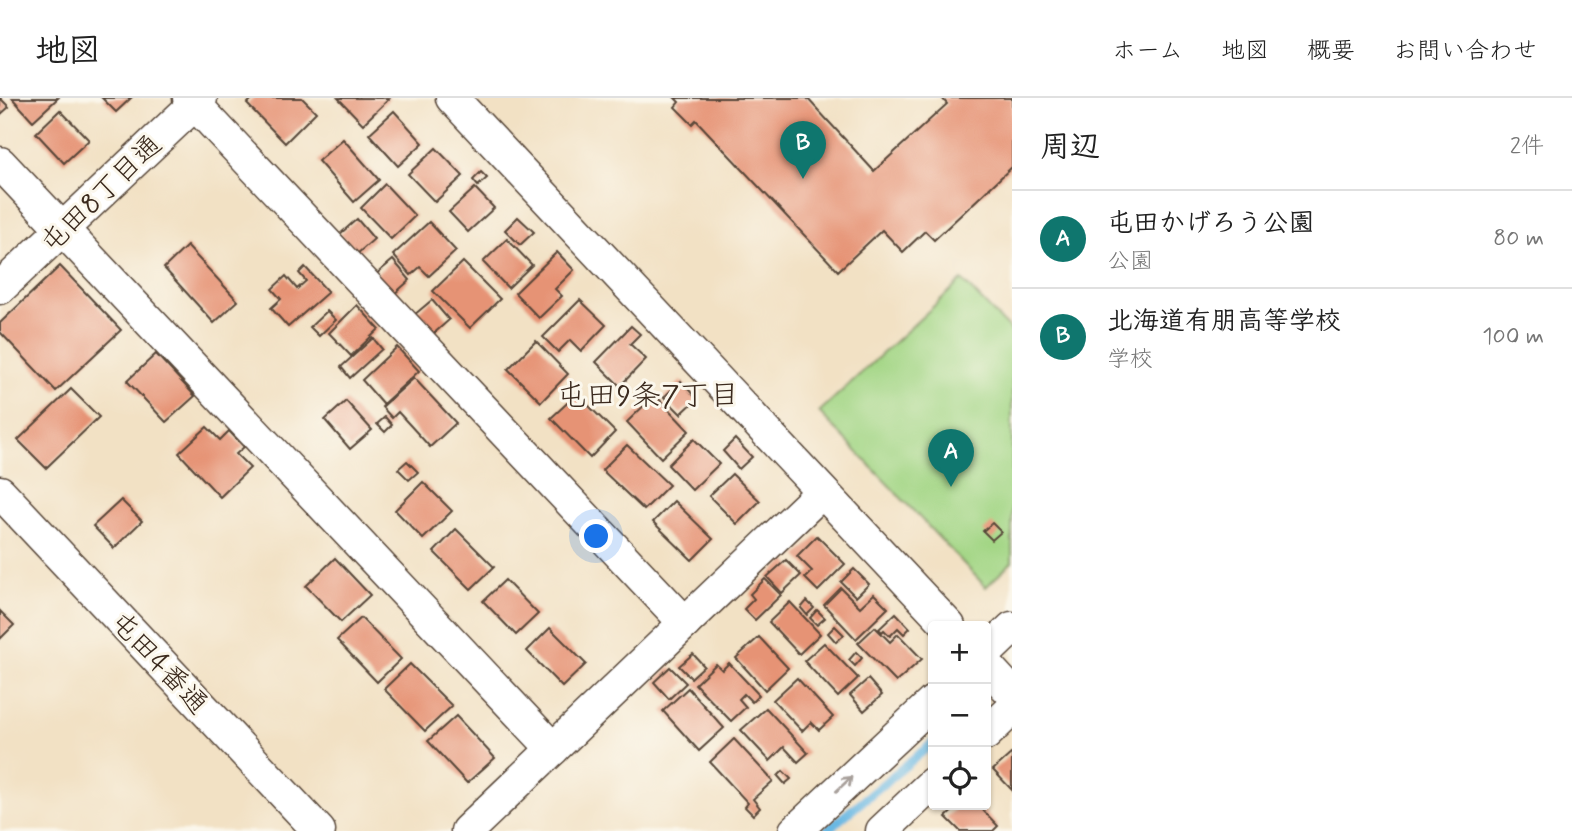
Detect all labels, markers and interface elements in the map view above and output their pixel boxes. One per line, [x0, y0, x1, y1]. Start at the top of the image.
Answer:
text: 地図 [35, 30, 101, 74]
text: ホーム [1112, 36, 1183, 67]
text: 地図 [1221, 36, 1269, 67]
text: 概要 [1307, 36, 1355, 67]
text: お問い合わせ [1393, 36, 1537, 67]
pin: B [780, 121, 826, 179]
street label: 屯田8丁目通 [33, 127, 171, 262]
text: 周辺 [1040, 128, 1100, 167]
text: 2件 [1510, 132, 1544, 162]
text: 屯田かげろう公園 [1107, 207, 1314, 241]
text: A [1055, 224, 1071, 254]
text: 80 m [1493, 224, 1544, 254]
text: 公園 [1107, 247, 1153, 277]
text: 北海道有朋高等学校 [1107, 305, 1341, 339]
text: B [1056, 322, 1070, 352]
text: 100 m [1482, 322, 1544, 352]
text: 学校 [1107, 345, 1153, 375]
district label: 屯田9条7丁目 [557, 377, 739, 416]
pin: A [928, 429, 974, 487]
your location [579, 519, 613, 553]
street label: 屯田4番通 [101, 604, 215, 723]
map controls [928, 621, 991, 810]
button: + [928, 621, 991, 684]
button: − [928, 684, 991, 747]
button: locate [928, 747, 991, 810]
one-way arrow [836, 776, 853, 793]

